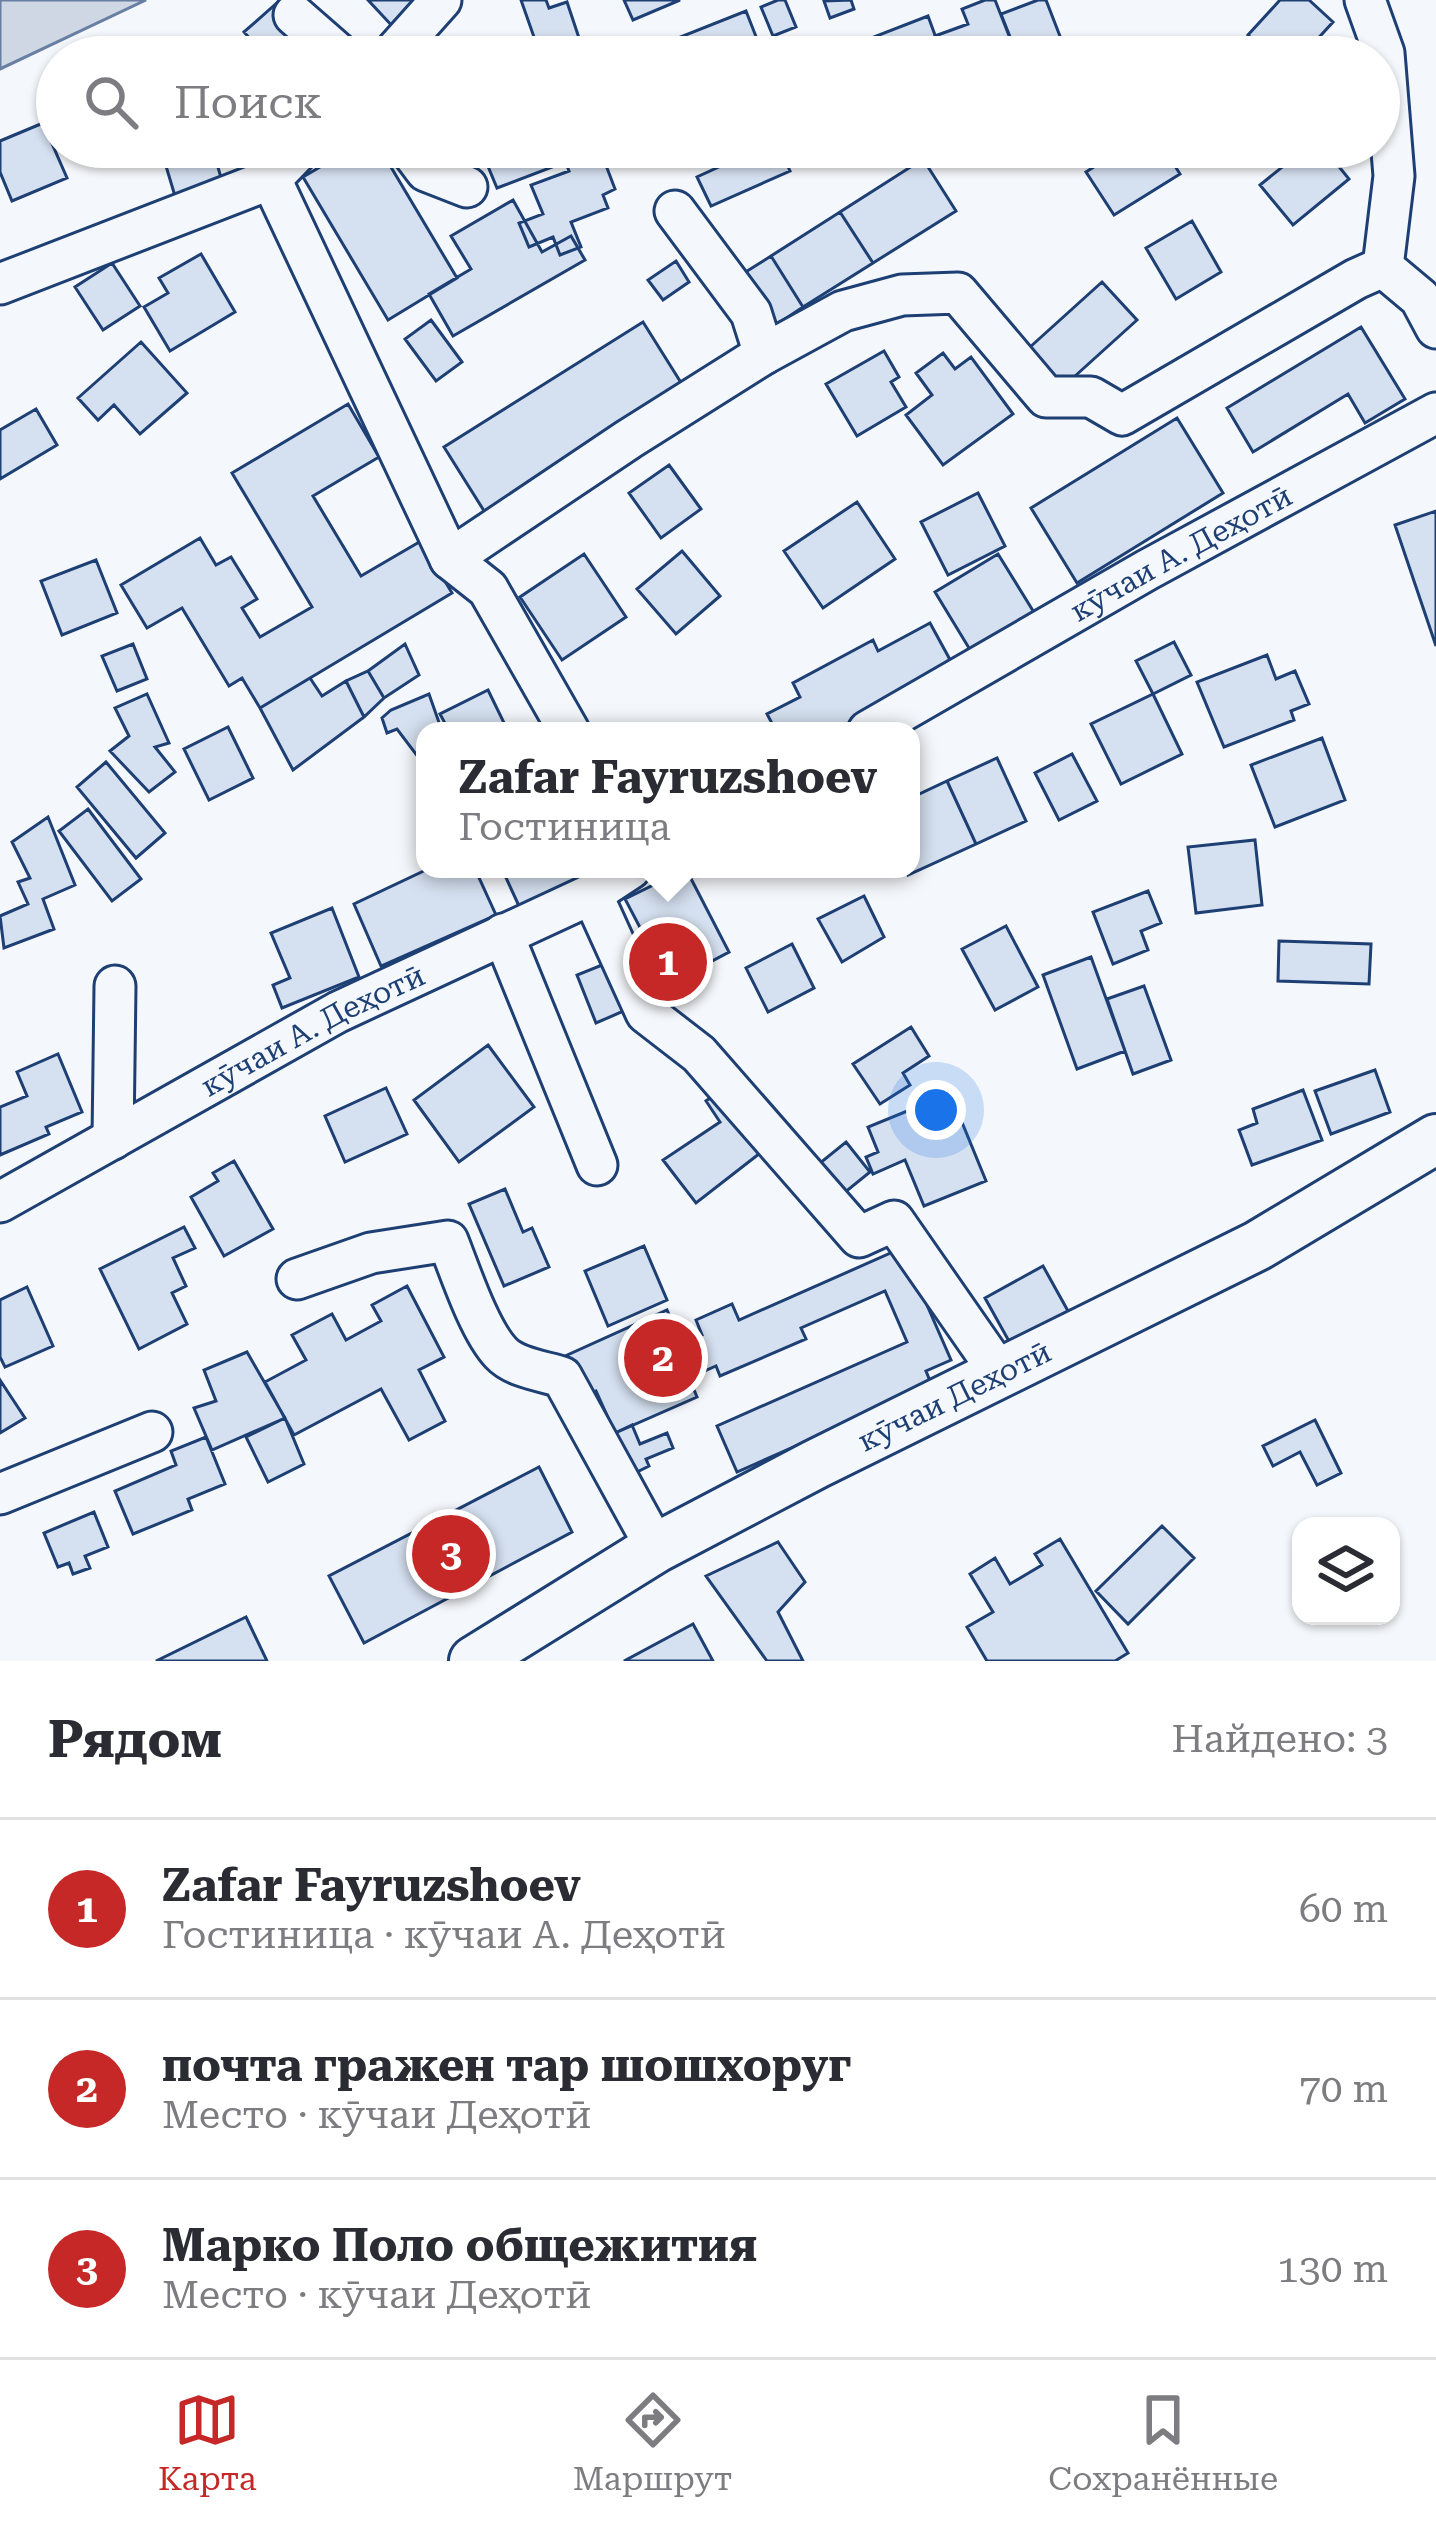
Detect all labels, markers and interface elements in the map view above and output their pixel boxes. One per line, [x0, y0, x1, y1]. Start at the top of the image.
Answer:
search box [36, 36, 1400, 168]
icon: search [78, 69, 144, 135]
text: Поиск [174, 76, 322, 129]
street label: кӯчаи А. Деҳотӣ [1064, 477, 1298, 628]
popup [416, 722, 920, 878]
text: Zafar Fayruzshoev [459, 751, 877, 804]
text: Гостиница [459, 804, 671, 850]
pin: 1 [629, 917, 707, 1007]
street label: кӯчаи А. Деҳотӣ [195, 957, 430, 1103]
your location [906, 1080, 966, 1140]
pin: 2 [624, 1313, 702, 1403]
street label: кӯчаи Деҳотӣ [852, 1333, 1056, 1458]
pin: 3 [412, 1509, 490, 1599]
map controls [1292, 1517, 1400, 1625]
button: layers [1292, 1517, 1400, 1625]
text: Рядом [48, 1710, 222, 1769]
text: Найдено: 3 [1172, 1716, 1388, 1762]
text: Zafar Fayruzshoev [162, 1859, 581, 1912]
text: 1 [76, 1886, 98, 1932]
text: 60 m [1299, 1886, 1388, 1932]
text: Гостиница · кӯчаи А. Деҳотӣ [162, 1912, 726, 1958]
text: почта гражен тар шошхоруг [162, 2039, 852, 2092]
text: 2 [76, 2066, 98, 2112]
text: 70 m [1299, 2066, 1388, 2112]
text: Место · кӯчаи Деҳотӣ [162, 2092, 591, 2138]
text: Марко Поло общежития [162, 2219, 757, 2272]
text: 3 [76, 2246, 98, 2292]
text: 130 m [1277, 2246, 1388, 2292]
text: Место · кӯчаи Деҳотӣ [162, 2272, 591, 2318]
tab: Карта [158, 2387, 257, 2498]
tab: Маршрут [573, 2387, 732, 2498]
tab: Сохранённые [1048, 2387, 1278, 2498]

